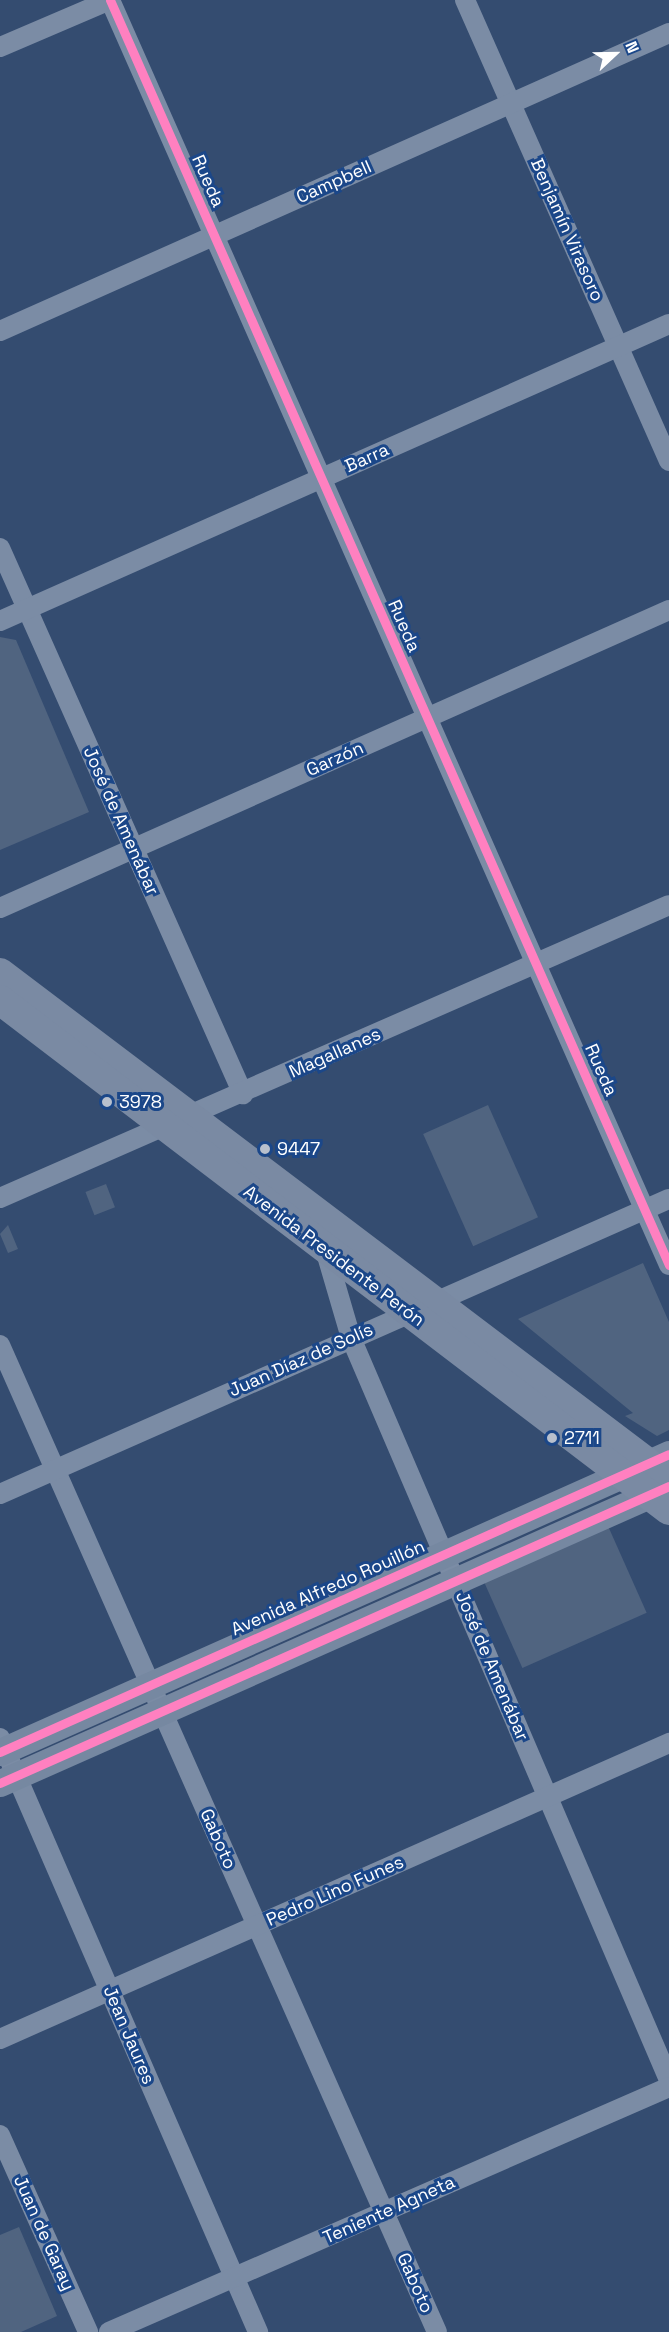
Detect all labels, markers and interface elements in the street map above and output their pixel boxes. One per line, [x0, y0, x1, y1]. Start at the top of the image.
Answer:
north arrow [585, 24, 645, 84]
text: N [620, 38, 644, 56]
street label: Rueda [187, 151, 229, 211]
street label: Benjamín Virasoro [526, 155, 608, 305]
street label: Campbell [293, 156, 375, 208]
street label: Barra [342, 439, 392, 477]
street label: Rueda [383, 596, 425, 656]
street label: Garzón [303, 737, 367, 781]
street label: José de Amenábar [78, 743, 164, 899]
street label: Magallanes [286, 1023, 384, 1083]
street label: Rueda [580, 1040, 622, 1100]
place label: 3978 [119, 1091, 162, 1113]
marker: 3978 [100, 1095, 114, 1109]
place label: 9447 [277, 1138, 320, 1160]
marker: 9447 [258, 1142, 272, 1156]
street label: Avenida Presidente Perón [239, 1181, 429, 1331]
street label: Juan Díaz de Solís [226, 1319, 376, 1401]
place label: 2711 [564, 1427, 600, 1449]
marker: 2711 [545, 1431, 559, 1445]
street label: Avenida Alfredo Rouillón [228, 1535, 428, 1641]
street label: José de Amenábar [451, 1588, 533, 1744]
street label: Gaboto [195, 1806, 241, 1872]
street label: Pedro Lino Funes [263, 1851, 407, 1931]
street label: Jean Jaures [99, 1983, 159, 2087]
street label: Teniente Agneta [320, 2171, 458, 2249]
street label: Juan de Garay [9, 2172, 79, 2294]
street label: Gaboto [392, 2250, 438, 2316]

